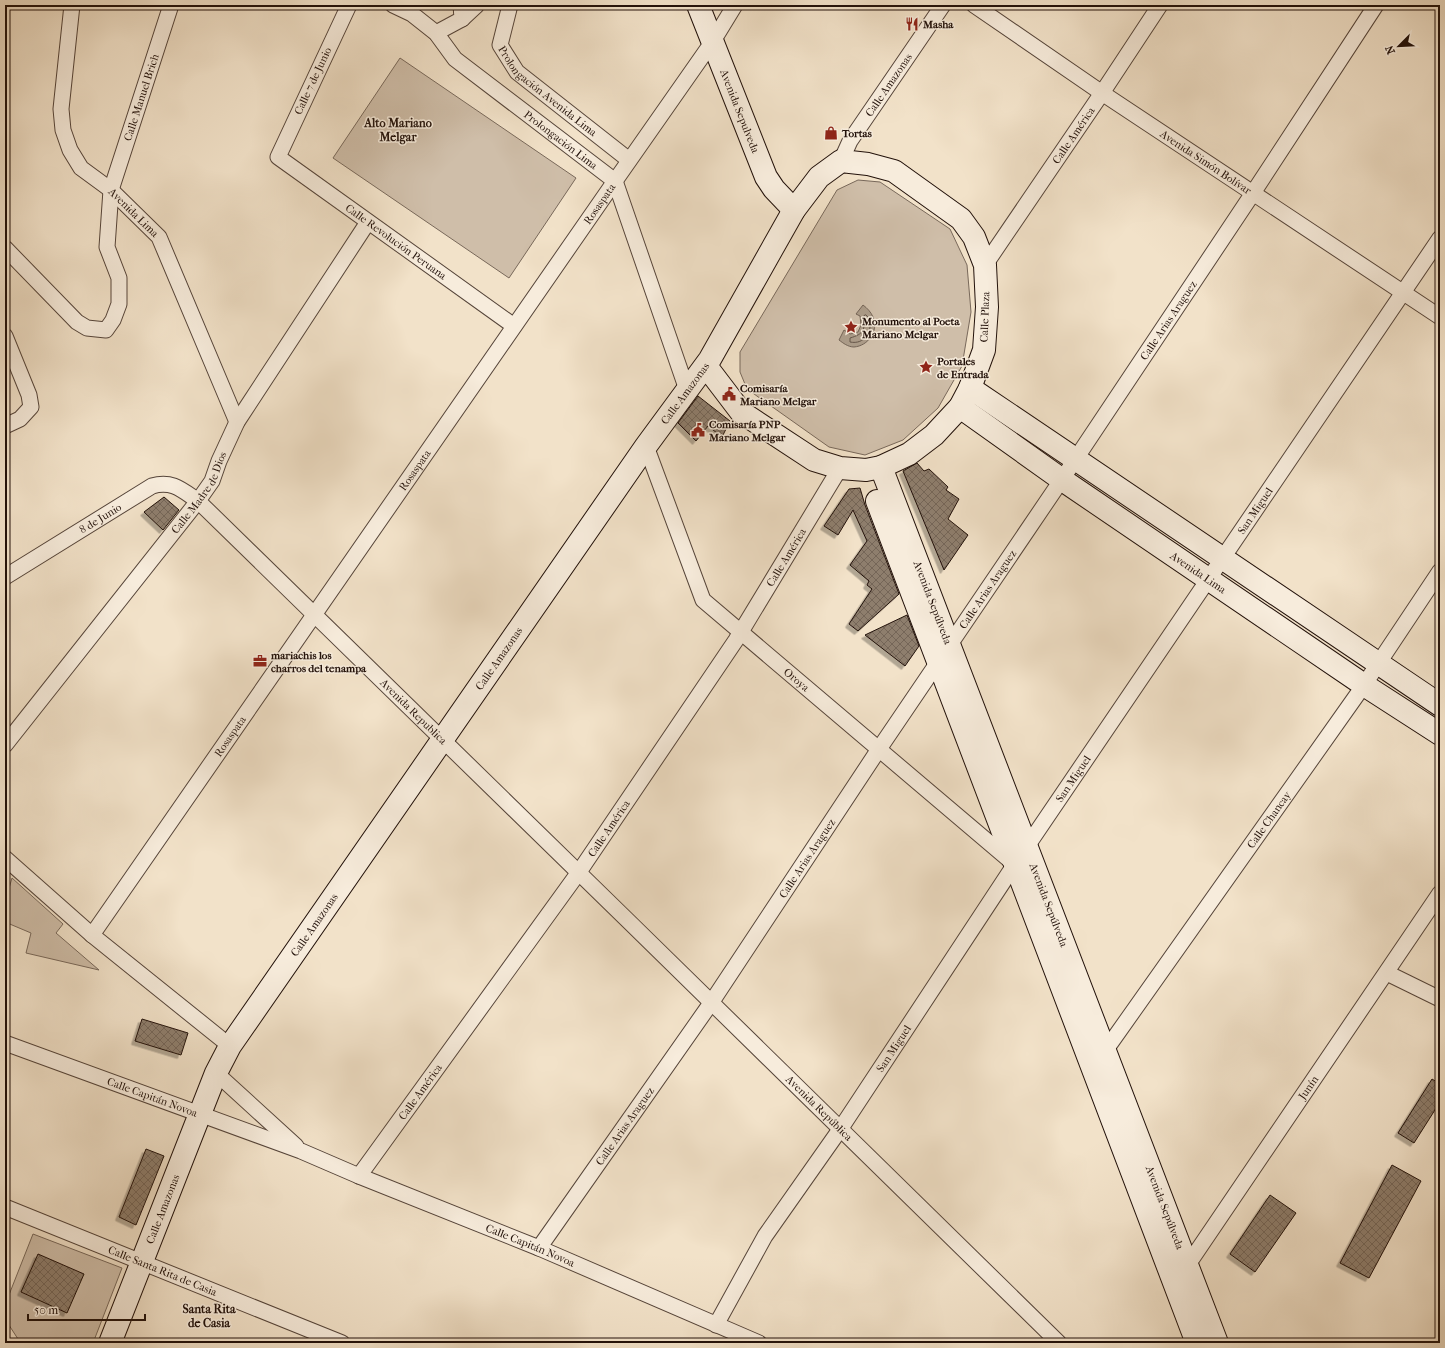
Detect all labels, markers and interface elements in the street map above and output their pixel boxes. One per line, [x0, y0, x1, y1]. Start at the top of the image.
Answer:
restaurant icon: Masha [904, 16, 920, 32]
place label: Masha [922, 18, 954, 31]
north arrow [1379, 26, 1419, 66]
street label: Prolongación Avenida Lima [496, 43, 600, 139]
text: N [1382, 43, 1398, 56]
street label: Calle 7 de Junio [292, 45, 335, 117]
street label: Calle Manuel Brich [121, 51, 161, 143]
street label: Calle Amazonas [862, 51, 915, 119]
street label: Avenida Sepulveda [717, 66, 763, 155]
street label: Calle América [1049, 104, 1098, 166]
street label: Prolongación Lima [522, 108, 601, 172]
district label: Alto Mariano Melgar [363, 116, 432, 145]
shop icon: Tortas [823, 125, 839, 141]
street label: Avenida Simón Bolívar [1157, 126, 1254, 197]
place label: Tortas [841, 127, 872, 140]
street label: Rosaspata [581, 180, 618, 227]
street label: Avenida Lima [105, 184, 162, 240]
street label: Calle Revolución Peruana [343, 201, 450, 283]
street label: Calle Arias Araguez [1137, 278, 1199, 362]
street label: Calle Plaza [978, 290, 992, 343]
place label: Monumento al Poeta Mariano Melgar [861, 315, 960, 341]
place icon: Monumento al Poeta Mariano Melgar [843, 319, 859, 335]
place label: Portales de Entrada [937, 355, 989, 381]
place icon: Portales de Entrada [918, 359, 934, 375]
street label: Calle Amazonas [658, 360, 712, 427]
place label: Comisaría Mariano Melgar [739, 382, 817, 408]
public building icon: Comisaría Mariano Melgar [721, 386, 737, 402]
place label: Comisaría PNP Mariano Melgar [708, 418, 786, 444]
public building icon: Comisaría PNP Mariano Melgar [690, 422, 706, 438]
street label: Rosaspata [396, 446, 434, 493]
street label: Calle Madre de Dios [168, 449, 229, 536]
street label: San Miguel [1235, 485, 1275, 536]
street label: 8 de Junio [77, 500, 124, 536]
street label: Calle América [763, 525, 809, 589]
street label: Calle Arias Araguez [956, 547, 1019, 631]
street label: Avenida Lima [1167, 548, 1229, 596]
street label: Avenida Sepúlveda [911, 558, 955, 647]
street label: Calle Amazonas [472, 625, 525, 692]
place label: mariachis los charros del tenampa [270, 649, 367, 675]
office icon: mariachis los charros del tenampa [252, 653, 268, 669]
street label: Oroya [781, 665, 813, 694]
street label: Avenida Republica [377, 675, 450, 747]
street label: Rosaspata [211, 713, 249, 759]
street label: San Miguel [1053, 753, 1093, 804]
street label: Calle Chancay [1244, 788, 1294, 851]
street label: Calle América [585, 797, 633, 859]
street label: Calle Arias Araguez [776, 816, 838, 900]
street label: Avenida Sepúlveda [1027, 860, 1071, 949]
street label: Calle Amazonas [288, 891, 340, 959]
street label: San Miguel [873, 1022, 914, 1074]
street label: Calle América [395, 1061, 445, 1122]
street label: Avenida República [783, 1072, 856, 1144]
street label: Junín [1295, 1073, 1321, 1103]
street label: Calle Capitán Novoa [106, 1074, 200, 1120]
street label: Calle Arias Araguez [593, 1084, 657, 1168]
street label: Avenida Sepúlveda [1143, 1163, 1187, 1252]
street label: Calle Amazonas [143, 1172, 182, 1246]
street label: Calle Capitán Novoa [484, 1221, 578, 1270]
street label: Calle Santa Rita de Casia [106, 1243, 220, 1299]
scale bar [28, 1296, 145, 1322]
district label: Santa Rita de Casia [182, 1302, 236, 1330]
text: 50 m [34, 1303, 58, 1317]

